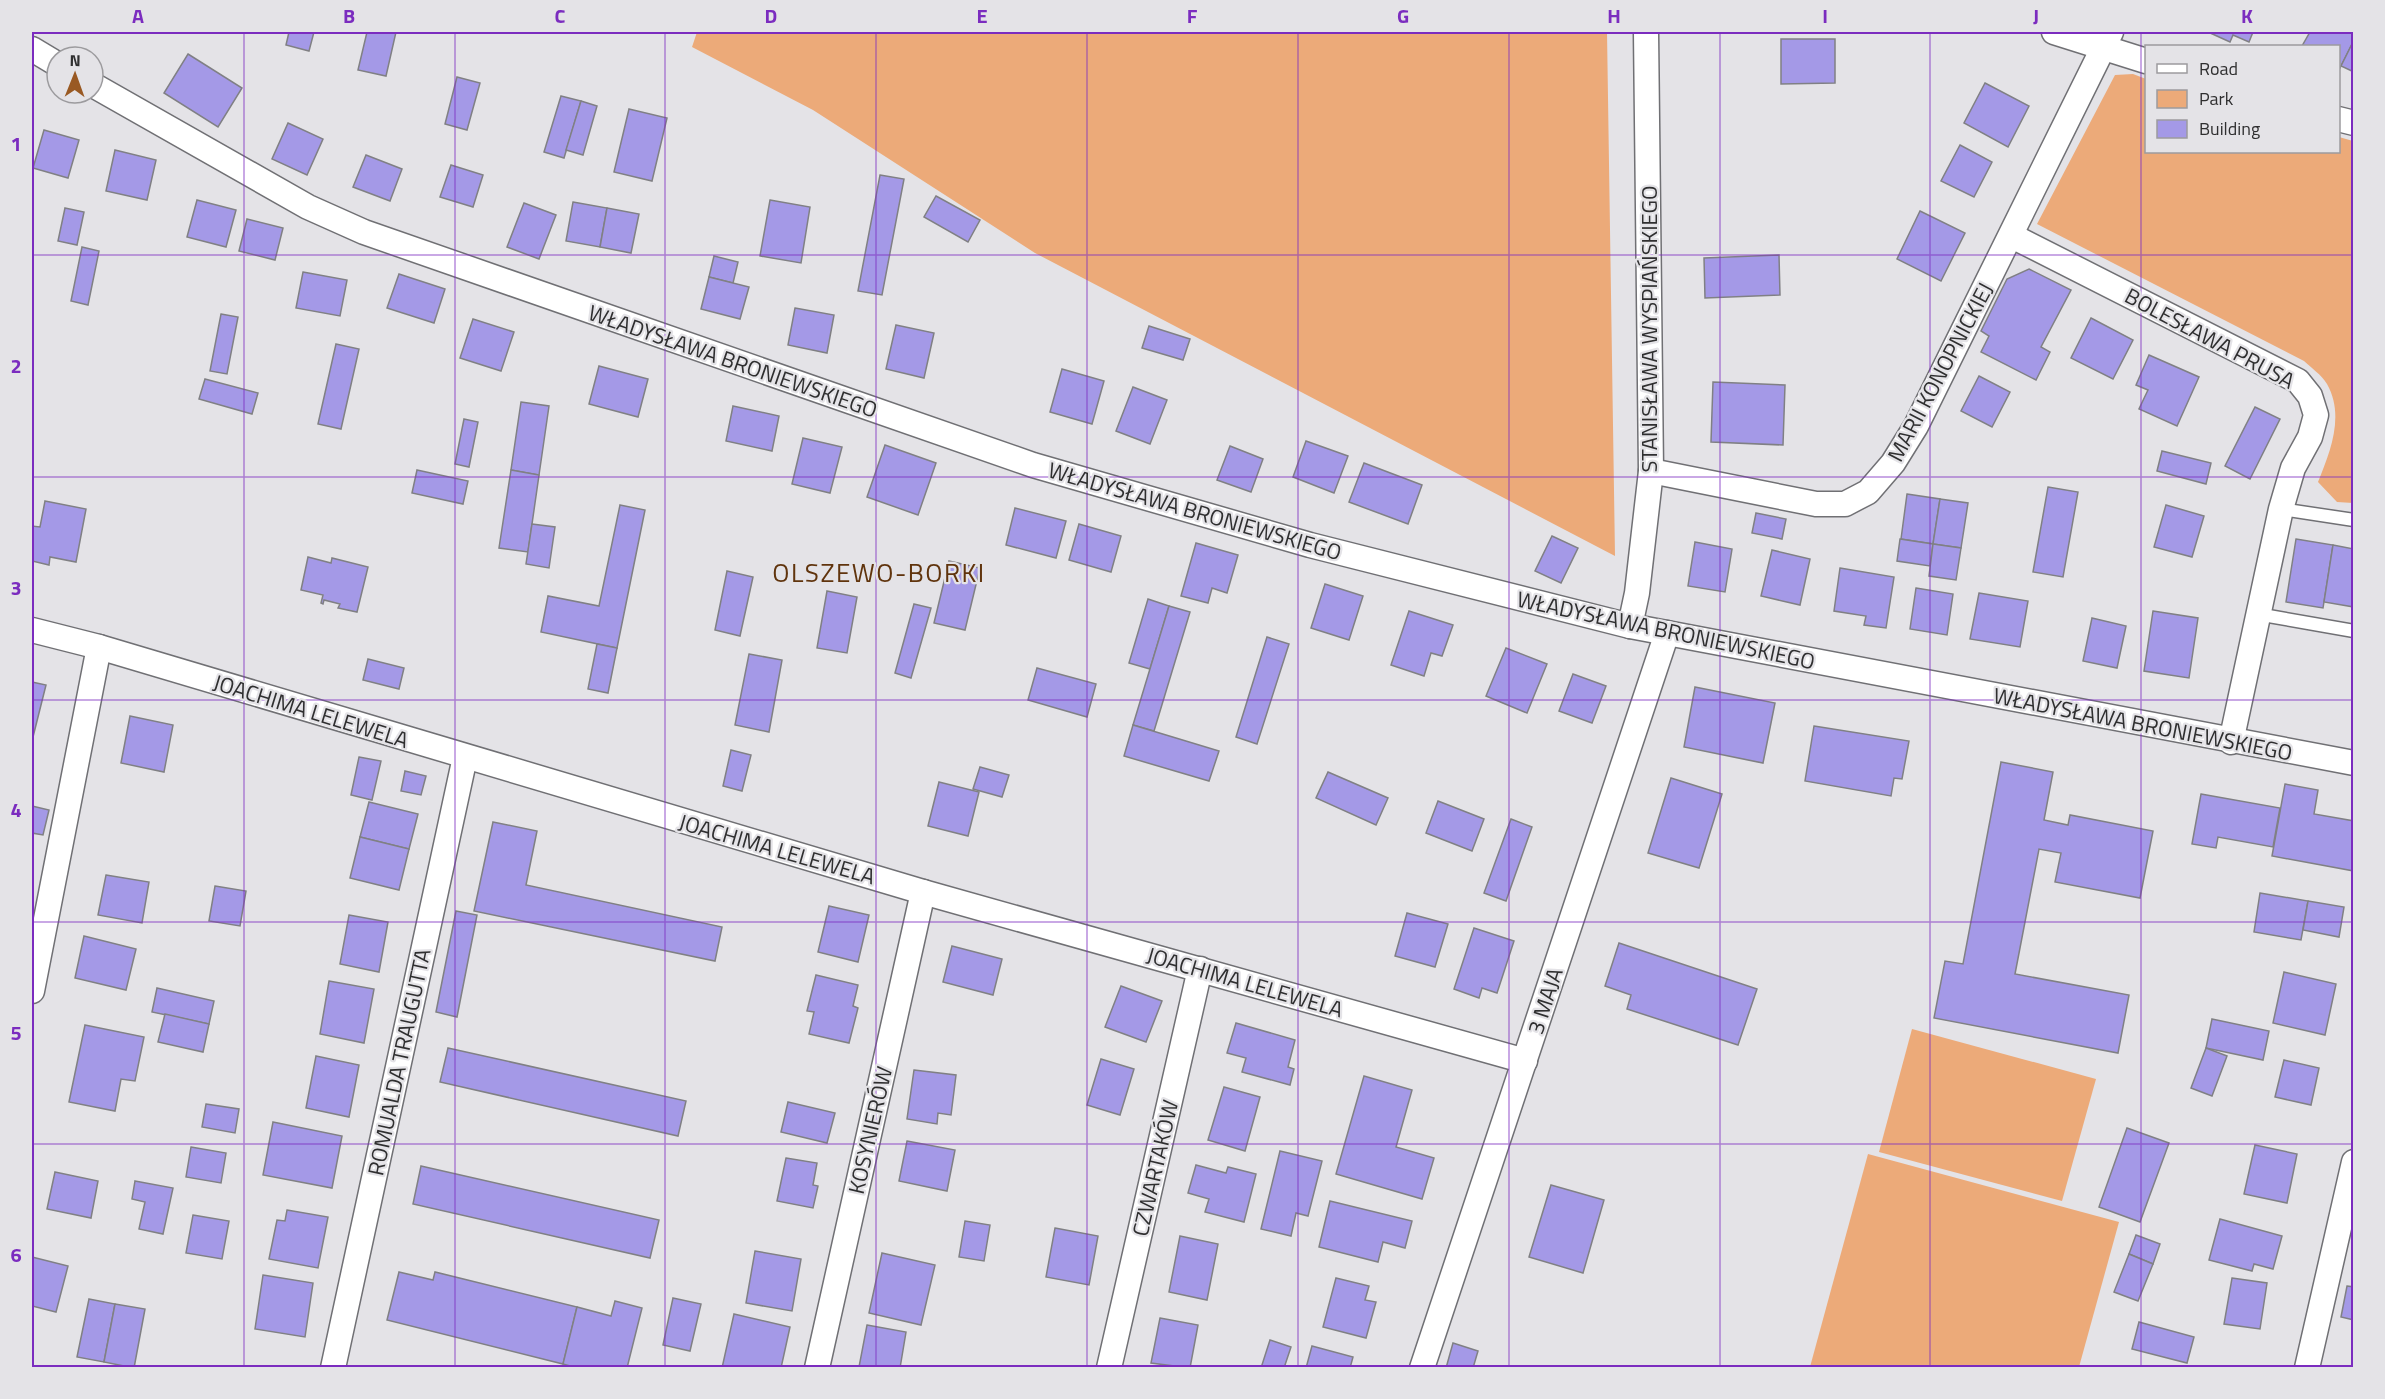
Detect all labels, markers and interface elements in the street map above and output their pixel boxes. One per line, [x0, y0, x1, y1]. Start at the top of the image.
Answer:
text: A [132, 0, 144, 31]
text: B [343, 0, 355, 31]
text: C [555, 0, 566, 31]
text: D [765, 0, 777, 31]
text: E [976, 0, 988, 31]
text: F [1187, 0, 1198, 31]
text: G [1397, 0, 1409, 31]
text: H [1607, 0, 1621, 31]
text: I [1822, 0, 1828, 31]
text: J [2033, 0, 2039, 31]
text: K [2241, 0, 2253, 31]
north arrow [45, 45, 105, 105]
legend [2145, 45, 2340, 153]
text: N [70, 48, 81, 72]
text: Road [2199, 55, 2238, 82]
text: Park [2199, 85, 2234, 112]
text: Building [2199, 115, 2260, 142]
text: 1 [10, 128, 22, 159]
street label: STANISŁAWA WYSPIAŃSKIEGO [1632, 185, 1666, 473]
street label: MARII KONOPNICKIEJ [1878, 276, 2002, 468]
street label: BOLESŁAWA PRUSA [2119, 279, 2301, 397]
street label: WŁADYSŁAWA BRONIEWSKIEGO [584, 295, 882, 427]
text: 2 [10, 350, 22, 381]
street label: WŁADYSŁAWA BRONIEWSKIEGO [1044, 453, 1346, 569]
district label: OLSZEWO-BORKI [772, 553, 986, 592]
text: 3 [10, 572, 22, 603]
street label: WŁADYSŁAWA BRONIEWSKIEGO [1514, 582, 1818, 678]
street label: JOACHIMA LELEWELA [209, 665, 413, 757]
street label: WŁADYSŁAWA BRONIEWSKIEGO [1991, 678, 2295, 770]
text: 4 [10, 794, 22, 825]
street label: JOACHIMA LELEWELA [675, 805, 879, 893]
street label: JOACHIMA LELEWELA [1143, 938, 1347, 1026]
street label: ROMUALDA TRAUGUTTA [358, 945, 440, 1179]
street label: 3 MAJA [1518, 963, 1572, 1039]
text: 5 [10, 1017, 22, 1048]
street label: KOSYNIERÓW [839, 1063, 901, 1197]
street label: CZWARTAKÓW [1123, 1096, 1187, 1240]
text: 6 [10, 1239, 22, 1270]

